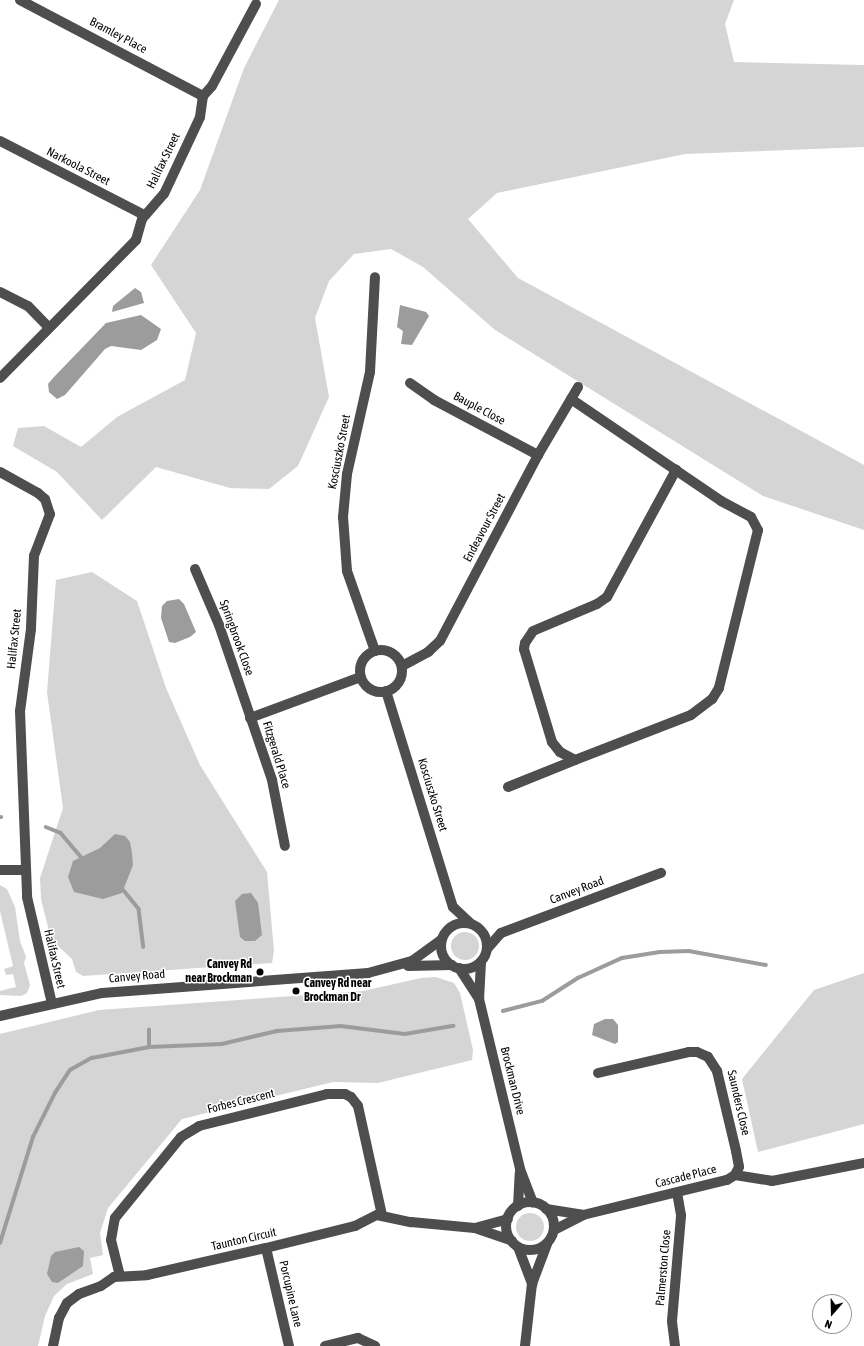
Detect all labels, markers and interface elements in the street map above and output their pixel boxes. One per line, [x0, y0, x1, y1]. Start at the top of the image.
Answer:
street label: Bramley Place [87, 15, 149, 57]
street label: Halifax Street [144, 131, 184, 191]
street label: Narkoola Street [44, 145, 112, 189]
street label: Bauple Close [451, 389, 507, 429]
street label: Kosciuszko Street [326, 413, 354, 491]
street label: Endeavour Street [461, 491, 509, 565]
street label: Springbrook Close [216, 598, 256, 678]
street label: Halifax Street [5, 608, 25, 670]
street label: Fitzgerald Place [259, 720, 293, 790]
street label: Kosciuszko Street [414, 757, 450, 833]
street label: Canvey Road [548, 874, 606, 908]
street label: Halifax Street [40, 928, 68, 990]
place label: Canvey Rd near Brockman [185, 958, 252, 986]
street label: Canvey Road [108, 967, 166, 987]
marker: Canvey Rd near Brockman [255, 967, 265, 977]
place label: Canvey Rd near Brockman Dr [304, 977, 371, 1005]
marker: Canvey Rd near Brockman Dr [291, 986, 301, 996]
street label: Brockman Drive [497, 1046, 527, 1116]
street label: Saunders Close [723, 1069, 753, 1137]
street label: Forbes Crescent [206, 1087, 276, 1117]
street label: Cascade Place [654, 1162, 718, 1192]
street label: Taunton Circuit [210, 1226, 278, 1254]
street label: Palmerston Close [653, 1229, 675, 1307]
street label: Porcupine Lane [275, 1259, 305, 1329]
north arrow [812, 1294, 852, 1334]
text: N [823, 1318, 833, 1331]

